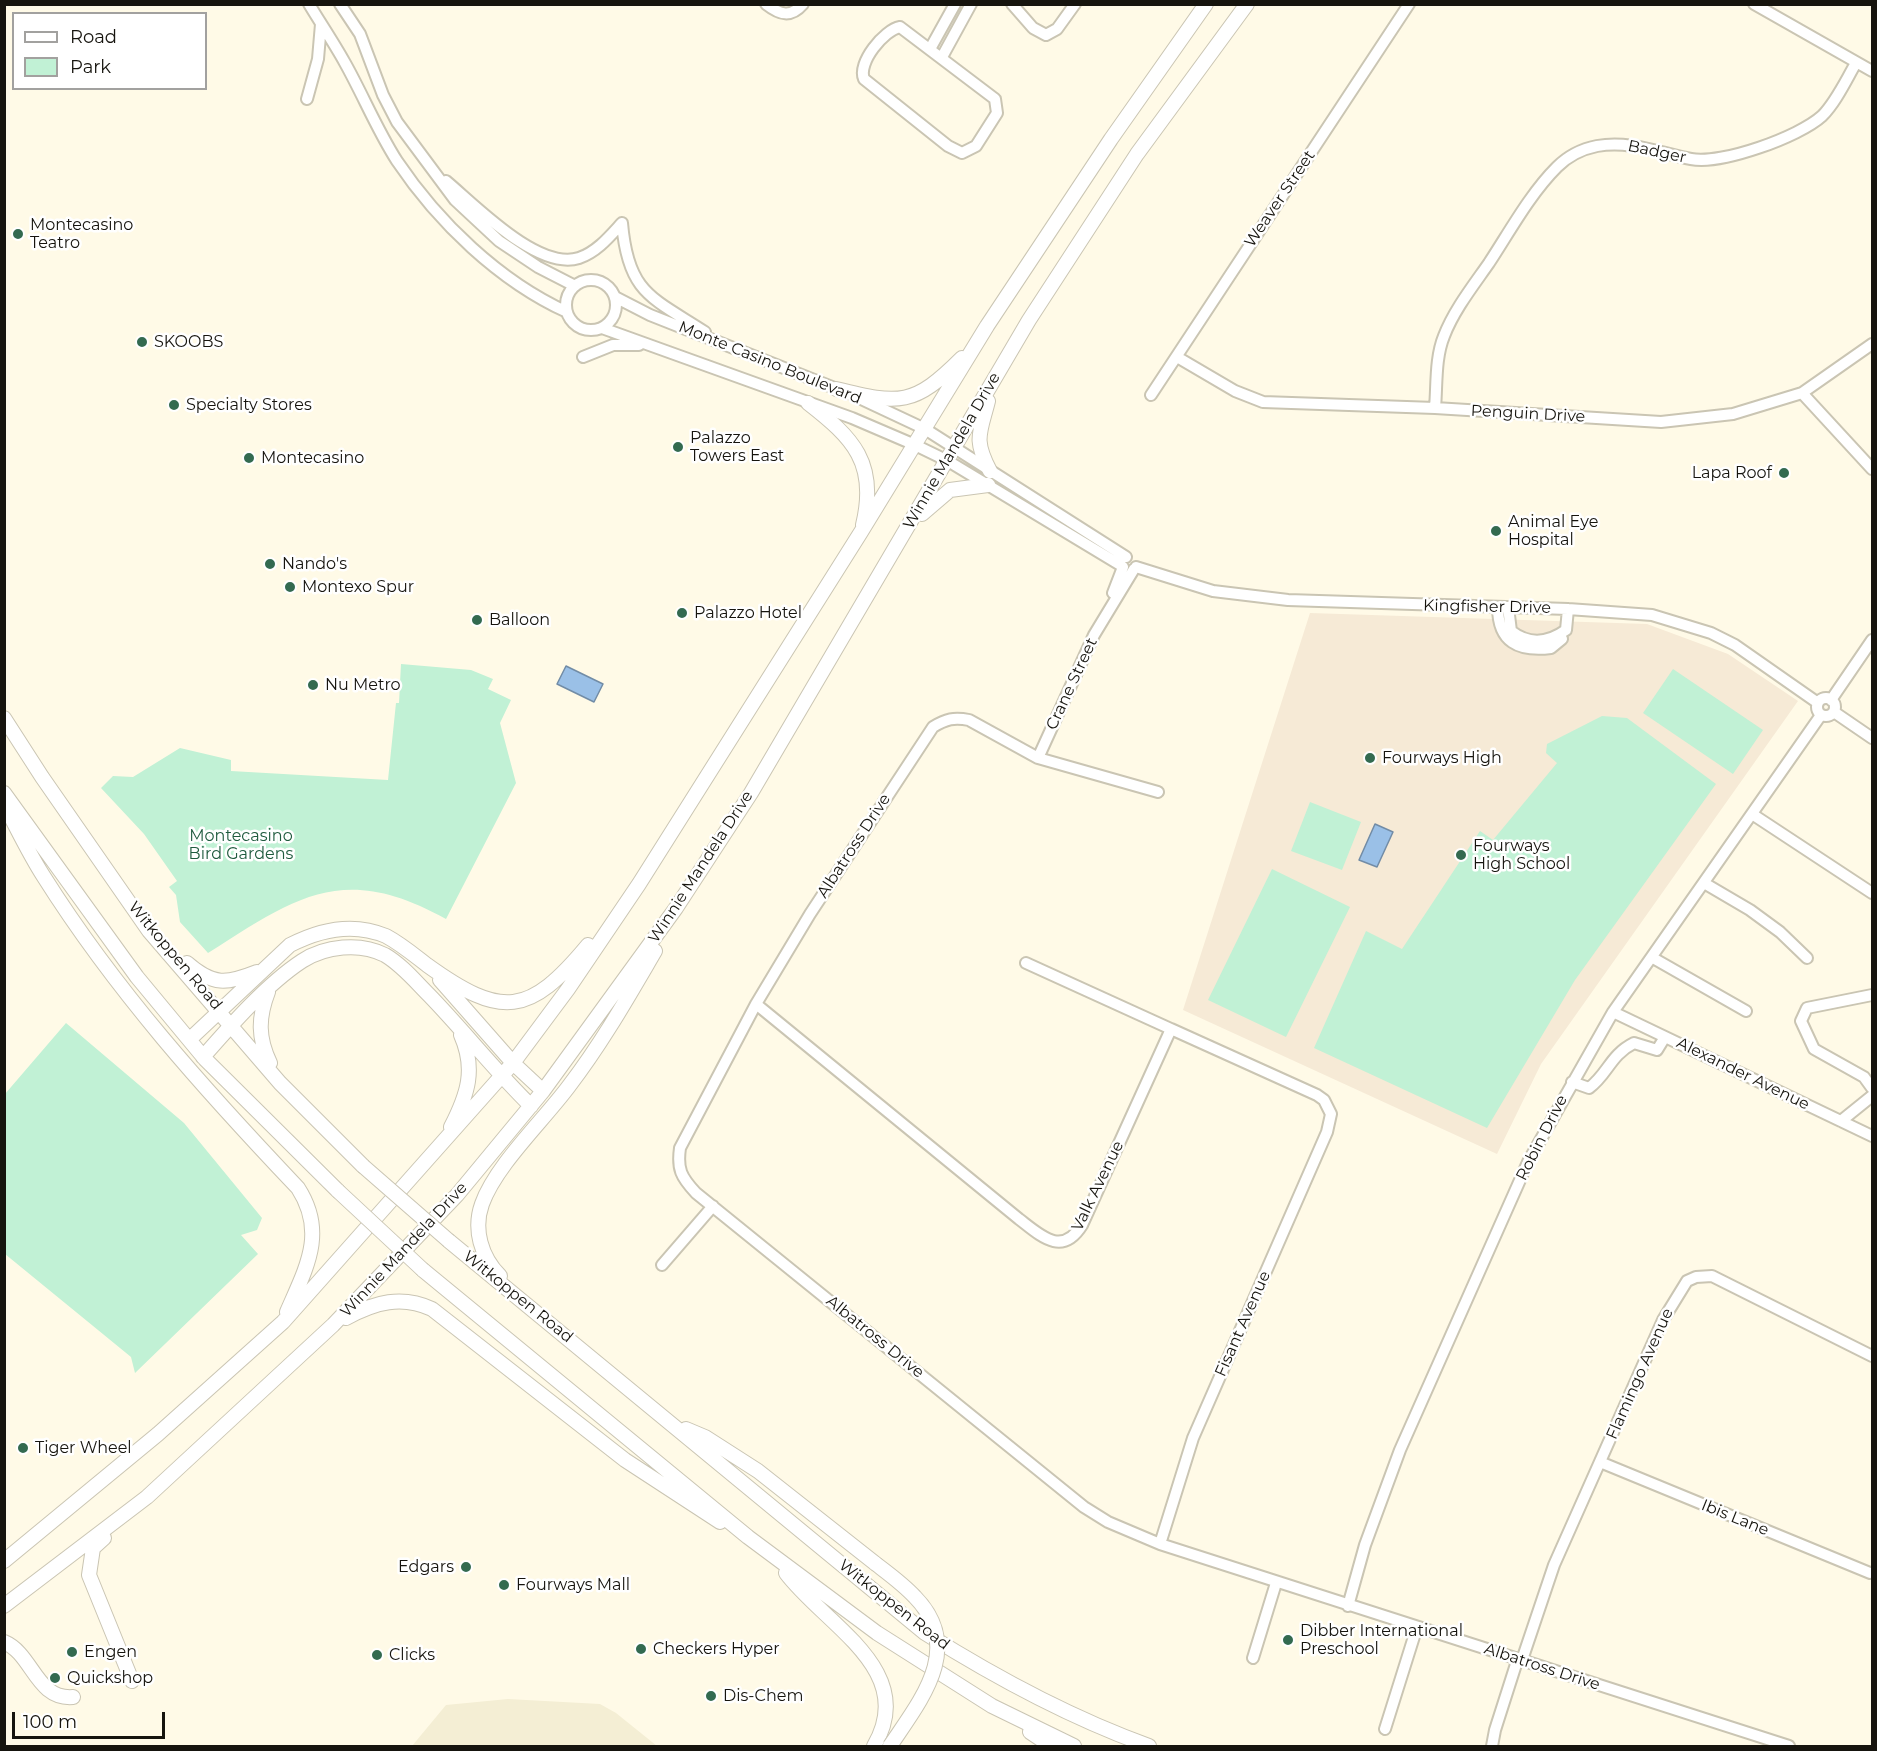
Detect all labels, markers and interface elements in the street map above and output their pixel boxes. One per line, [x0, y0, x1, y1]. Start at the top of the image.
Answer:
legend [12, 12, 207, 90]
text: Road [70, 26, 117, 48]
text: Park [70, 56, 111, 78]
street label: Badger [1626, 136, 1688, 168]
street label: Weaver Street [1241, 147, 1319, 251]
place label: Montecasino Teatro [30, 215, 133, 253]
marker: Montecasino Teatro [11, 227, 25, 241]
street label: Monte Casino Boulevard [676, 317, 864, 409]
place label: SKOOBS [154, 332, 223, 352]
marker: SKOOBS [135, 335, 149, 349]
street label: Winnie Mandela Drive [899, 369, 1005, 533]
place label: Specialty Stores [186, 395, 312, 415]
marker: Specialty Stores [167, 398, 181, 412]
street label: Penguin Drive [1470, 401, 1586, 427]
place label: Palazzo Towers East [690, 428, 784, 466]
marker: Palazzo Towers East [671, 440, 685, 454]
place label: Montecasino [261, 448, 364, 468]
marker: Montecasino [242, 451, 256, 465]
place label: Lapa Roof [1692, 463, 1772, 483]
marker: Lapa Roof [1777, 466, 1791, 480]
place label: Animal Eye Hospital [1508, 512, 1598, 550]
marker: Animal Eye Hospital [1489, 524, 1503, 538]
place label: Nando's [282, 554, 347, 574]
marker: Nando's [263, 557, 277, 571]
place label: Montexo Spur [302, 577, 414, 597]
marker: Montexo Spur [283, 580, 297, 594]
street label: Kingfisher Drive [1423, 596, 1551, 618]
place label: Palazzo Hotel [694, 603, 802, 623]
marker: Palazzo Hotel [675, 606, 689, 620]
place label: Balloon [489, 610, 550, 630]
marker: Balloon [470, 613, 484, 627]
street label: Crane Street [1042, 635, 1102, 733]
place label: Nu Metro [325, 675, 401, 695]
marker: Nu Metro [306, 678, 320, 692]
place label: Fourways High [1382, 748, 1502, 768]
marker: Fourways High [1363, 751, 1377, 765]
street label: Winnie Mandela Drive [645, 787, 757, 947]
street label: Albatross Drive [813, 790, 895, 902]
park label: Montecasino Bird Gardens [189, 826, 293, 864]
place label: Fourways High School [1473, 836, 1570, 874]
marker: Fourways High School [1454, 848, 1468, 862]
street label: Witkoppen Road [124, 898, 226, 1014]
street label: Alexander Avenue [1673, 1034, 1813, 1114]
street label: Robin Drive [1512, 1092, 1572, 1184]
street label: Valk Avenue [1068, 1138, 1128, 1234]
street label: Winnie Mandela Drive [336, 1179, 472, 1321]
street label: Witkoppen Road [459, 1247, 577, 1347]
street label: Fisant Avenue [1211, 1268, 1275, 1380]
street label: Albatross Drive [822, 1292, 928, 1382]
street label: Flamingo Avenue [1602, 1305, 1678, 1443]
place label: Tiger Wheel [35, 1438, 132, 1458]
marker: Tiger Wheel [16, 1441, 30, 1455]
street label: Ibis Lane [1698, 1496, 1772, 1540]
street label: Witkoppen Road [835, 1556, 953, 1654]
place label: Edgars [398, 1557, 454, 1577]
marker: Edgars [459, 1560, 473, 1574]
place label: Fourways Mall [516, 1575, 630, 1595]
marker: Fourways Mall [497, 1578, 511, 1592]
place label: Dibber International Preschool [1300, 1621, 1463, 1659]
marker: Dibber International Preschool [1281, 1633, 1295, 1647]
place label: Checkers Hyper [653, 1639, 780, 1659]
street label: Albatross Drive [1482, 1639, 1602, 1695]
place label: Engen [84, 1642, 137, 1662]
marker: Checkers Hyper [634, 1642, 648, 1656]
marker: Engen [65, 1645, 79, 1659]
place label: Clicks [389, 1645, 435, 1665]
marker: Clicks [370, 1648, 384, 1662]
place label: Quickshop [67, 1668, 153, 1688]
marker: Quickshop [48, 1671, 62, 1685]
place label: Dis-Chem [723, 1686, 803, 1706]
marker: Dis-Chem [704, 1689, 718, 1703]
scale bar [15, 1700, 168, 1738]
text: 100 m [23, 1711, 77, 1733]

